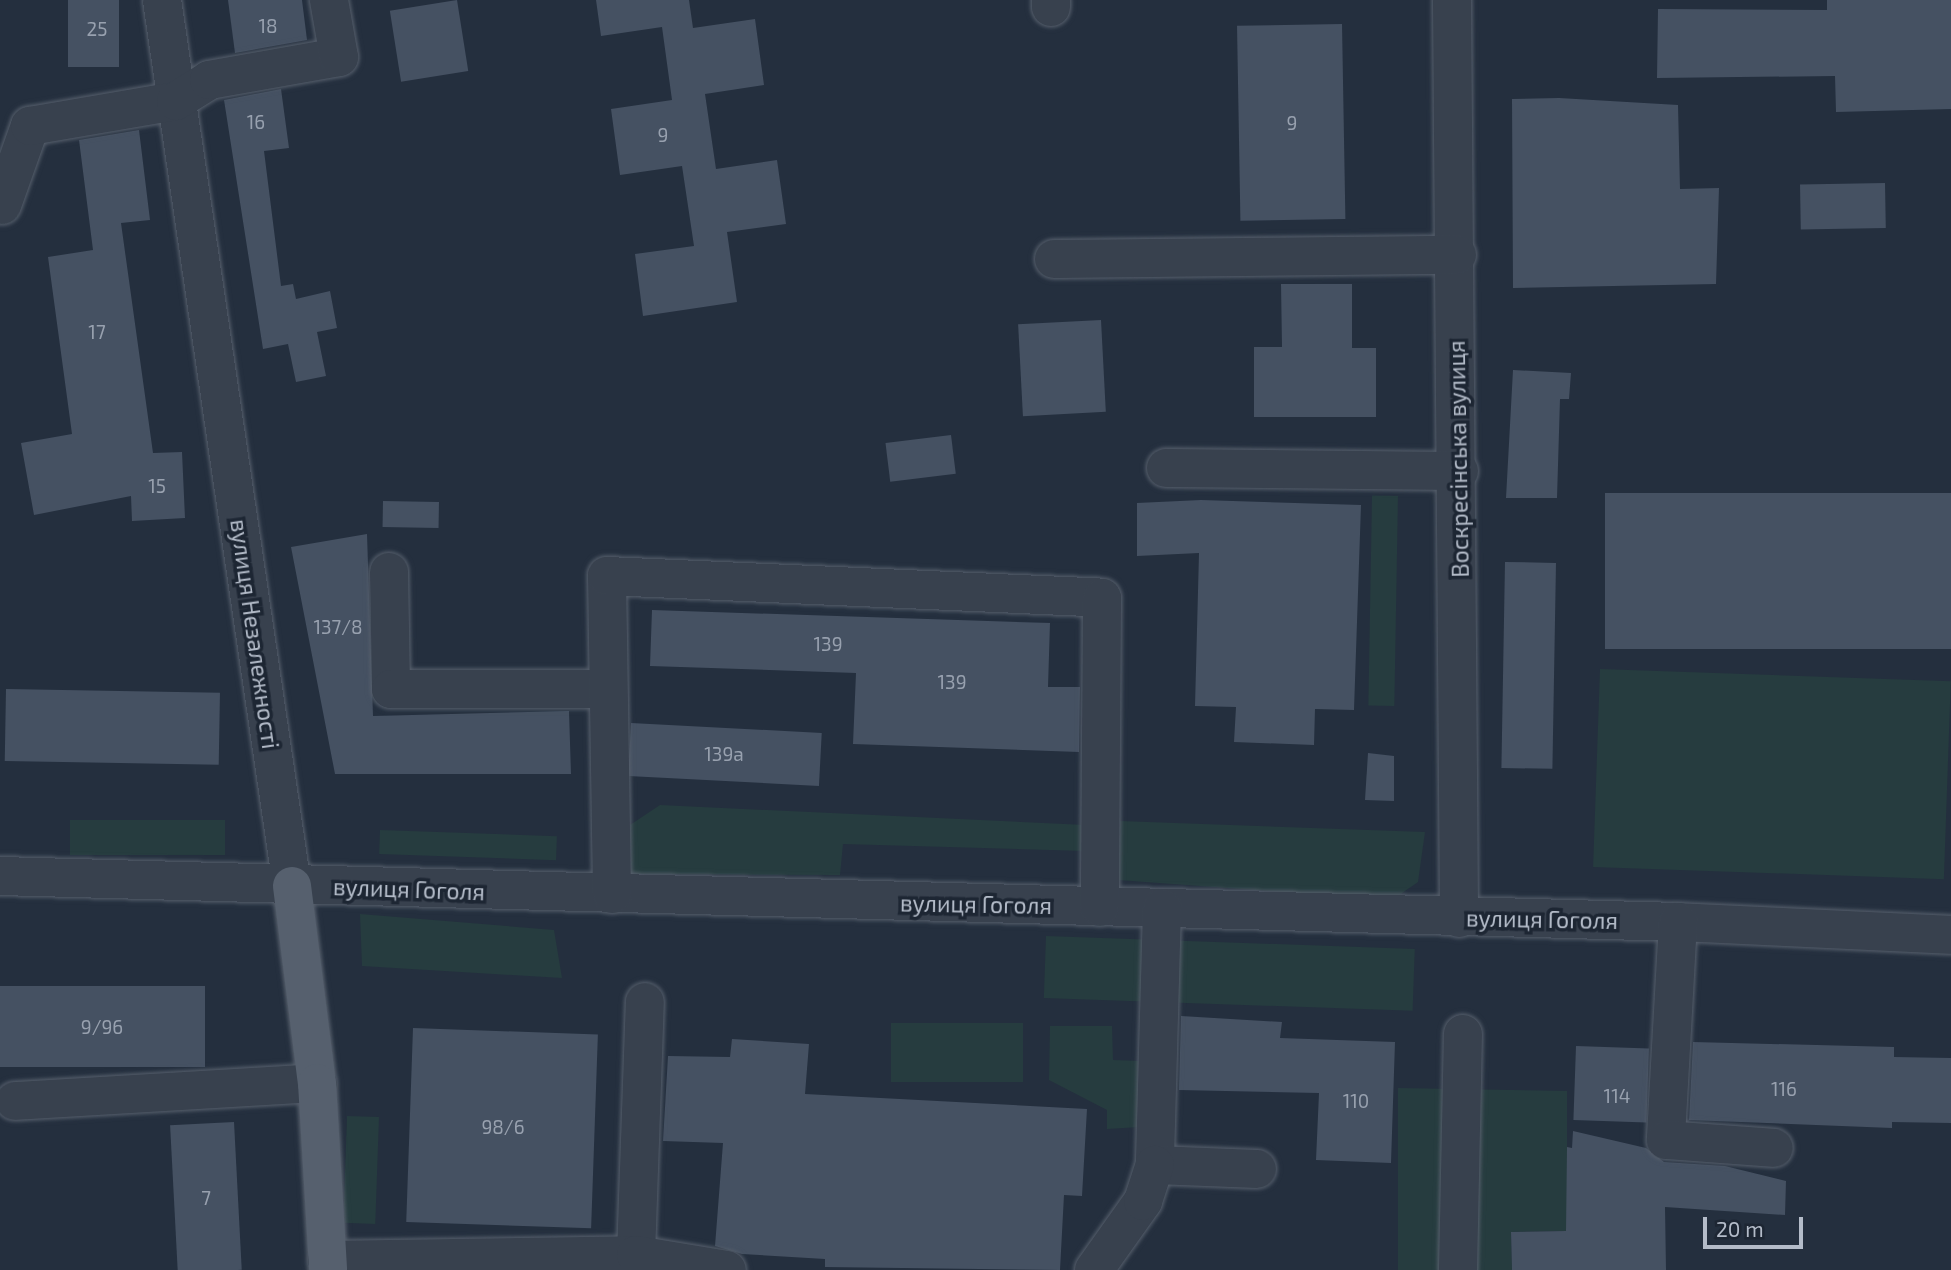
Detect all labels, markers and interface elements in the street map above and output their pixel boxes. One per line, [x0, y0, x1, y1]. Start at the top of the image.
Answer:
house number: 18 [258, 15, 278, 37]
house number: 25 [87, 18, 107, 40]
house number: 16 [247, 111, 265, 133]
house number: 9 [1287, 112, 1297, 134]
house number: 9 [658, 124, 668, 146]
house number: 17 [88, 321, 106, 343]
street label: Воскресінська вулиця [1442, 340, 1474, 578]
house number: 15 [148, 475, 166, 497]
street label: вулиця Незалежності [225, 517, 285, 751]
house number: 137/8 [313, 616, 363, 638]
house number: 139 [814, 633, 842, 655]
house number: 139 [938, 671, 966, 693]
house number: 139а [704, 743, 744, 765]
street label: вулиця Гоголя [333, 873, 485, 905]
street label: вулиця Гоголя [900, 889, 1052, 919]
street label: вулиця Гоголя [1466, 904, 1618, 934]
house number: 9/96 [81, 1016, 123, 1038]
house number: 116 [1771, 1078, 1797, 1100]
house number: 114 [1604, 1085, 1630, 1107]
house number: 110 [1343, 1090, 1369, 1112]
house number: 98/6 [481, 1116, 525, 1138]
house number: 7 [201, 1187, 211, 1209]
scale bar [1706, 1204, 1806, 1248]
text: 20 m [1716, 1216, 1764, 1241]

